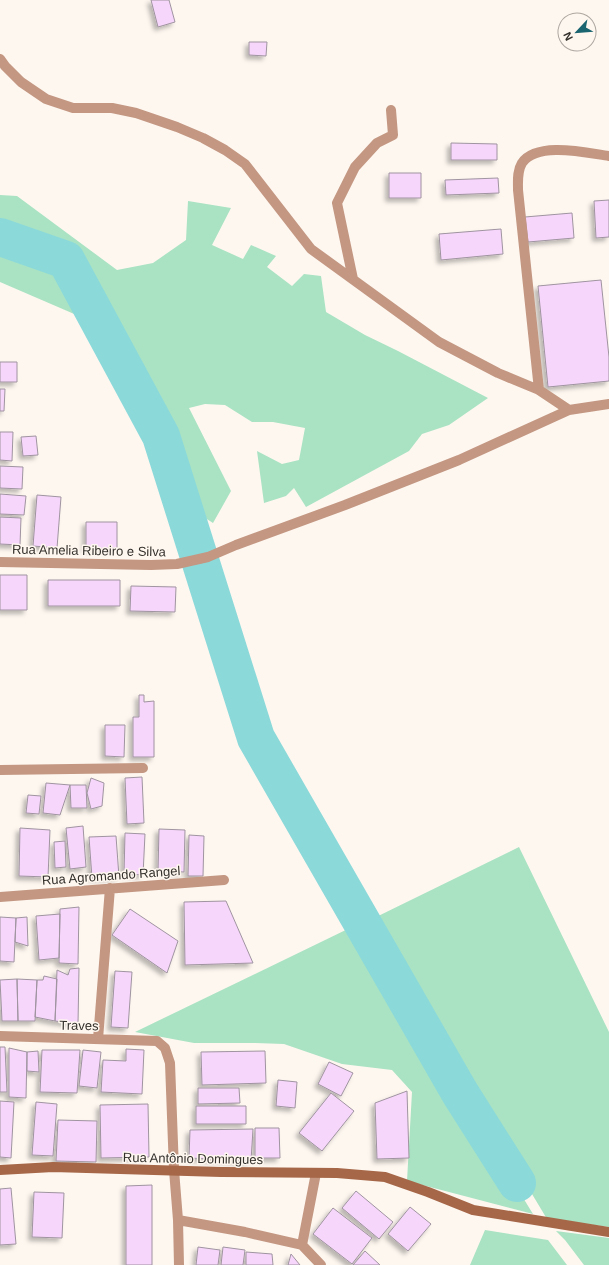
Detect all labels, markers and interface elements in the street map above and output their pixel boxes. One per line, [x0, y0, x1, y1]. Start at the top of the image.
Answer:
north arrow [557, 12, 597, 52]
text: N [561, 30, 575, 43]
street label: Rua Amelia Ribeiro e Silva [12, 542, 167, 559]
street label: Rua Agromando Rangel [41, 863, 181, 888]
street label: Traves [59, 1018, 99, 1033]
street label: Rua Antônio Domingues [123, 1150, 264, 1167]

